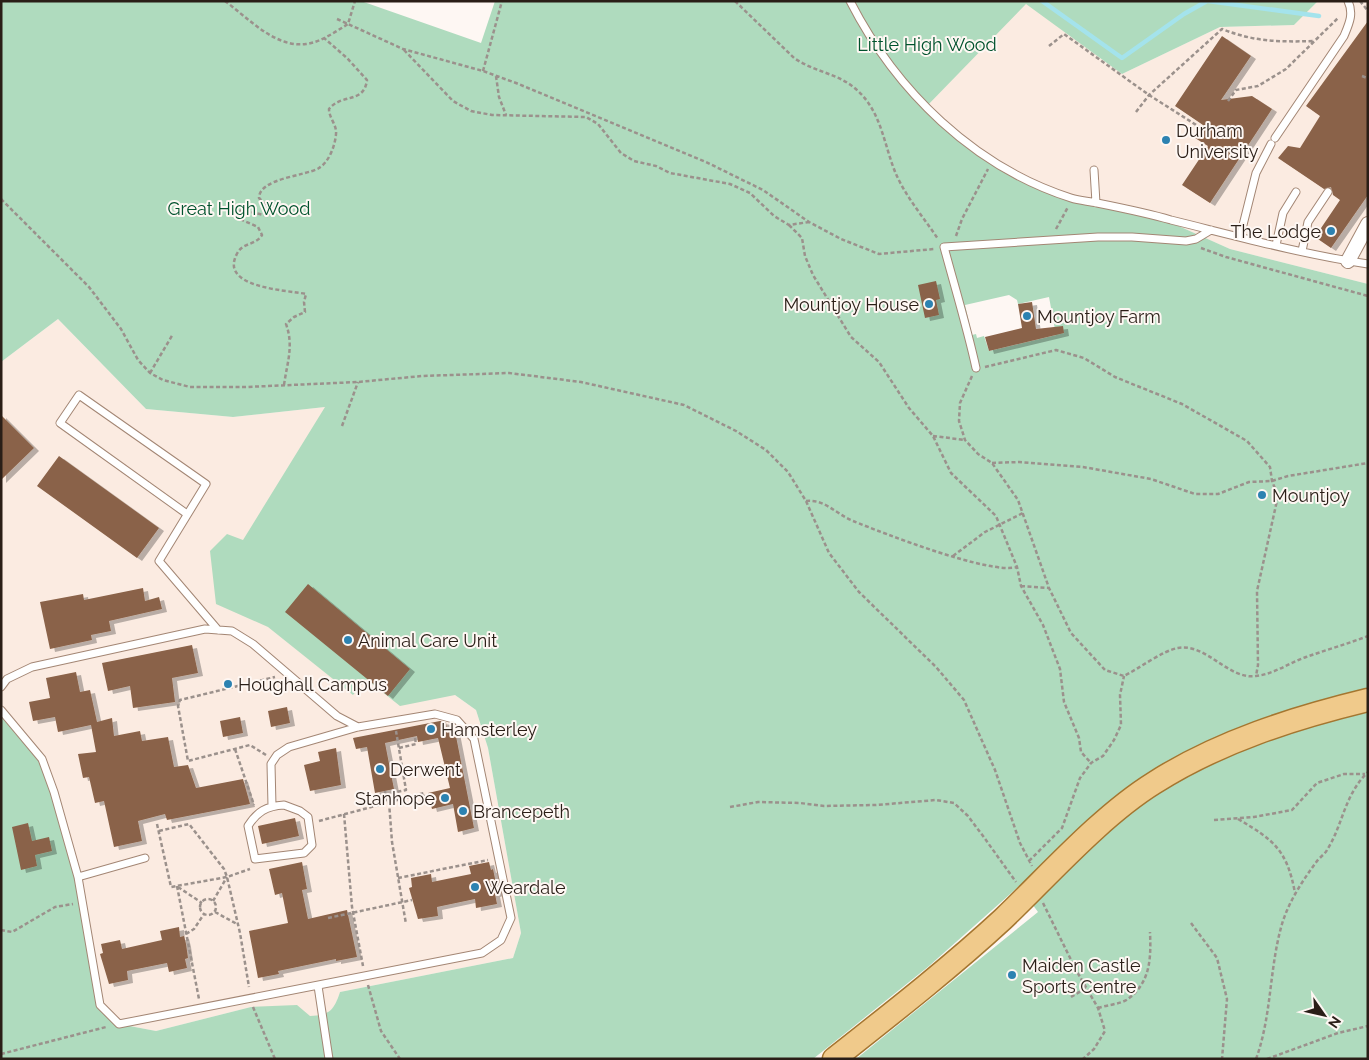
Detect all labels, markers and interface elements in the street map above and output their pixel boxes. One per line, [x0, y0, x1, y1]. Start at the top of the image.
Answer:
park label: Little High Wood [857, 34, 997, 55]
place label: Durham University [1176, 120, 1259, 162]
marker: Durham University [1160, 134, 1172, 146]
park label: Great High Wood [168, 198, 310, 219]
place label: The Lodge [1230, 221, 1321, 242]
marker: The Lodge [1325, 225, 1337, 237]
place label: Mountjoy House [783, 294, 919, 315]
marker: Mountjoy House [923, 298, 935, 310]
place label: Mountjoy Farm [1037, 306, 1161, 327]
marker: Mountjoy Farm [1021, 310, 1033, 322]
place label: Mountjoy [1272, 485, 1350, 506]
marker: Mountjoy [1256, 489, 1268, 501]
place label: Animal Care Unit [358, 630, 497, 651]
marker: Animal Care Unit [342, 634, 354, 646]
place label: Houghall Campus [238, 674, 387, 695]
marker: Houghall Campus [222, 678, 234, 690]
place label: Hamsterley [441, 719, 537, 740]
marker: Hamsterley [425, 723, 437, 735]
place label: Derwent [390, 759, 461, 780]
marker: Derwent [374, 763, 386, 775]
place label: Stanhope [355, 788, 435, 809]
marker: Stanhope [439, 792, 451, 804]
place label: Brancepeth [473, 801, 570, 822]
marker: Brancepeth [457, 805, 469, 817]
place label: Weardale [485, 877, 566, 898]
marker: Weardale [469, 881, 481, 893]
place label: Maiden Castle Sports Centre [1022, 955, 1141, 997]
marker: Maiden Castle Sports Centre [1006, 969, 1018, 981]
north arrow [1299, 990, 1349, 1040]
text: N [1325, 1013, 1344, 1031]

